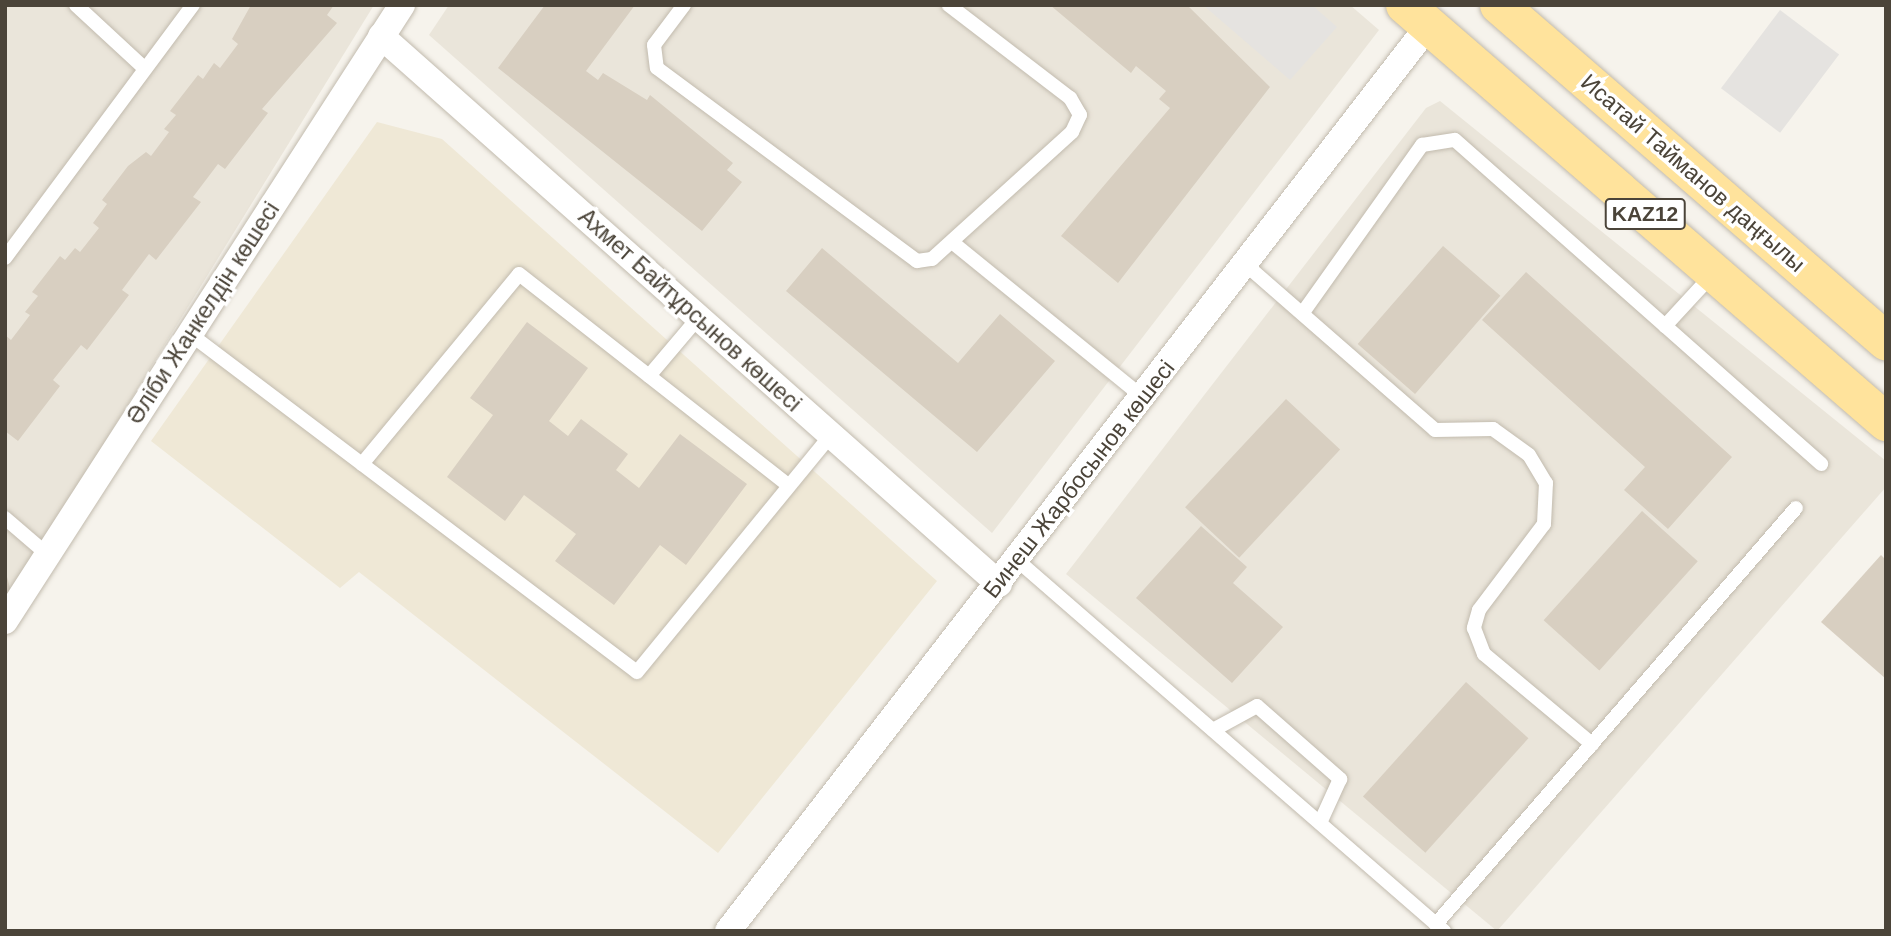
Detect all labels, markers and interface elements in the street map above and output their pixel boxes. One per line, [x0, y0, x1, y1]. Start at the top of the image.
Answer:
street label: Исатай Тайманов даңғылы [1575, 68, 1811, 278]
road number: KAZ12 [1603, 196, 1687, 232]
street label: Әліби Жанкелдін көшесі [121, 197, 285, 429]
street label: Ахмет Байтұрсынов көшесі [573, 203, 807, 417]
street label: Бинеш Жарбосынов көшесі [978, 355, 1180, 603]

